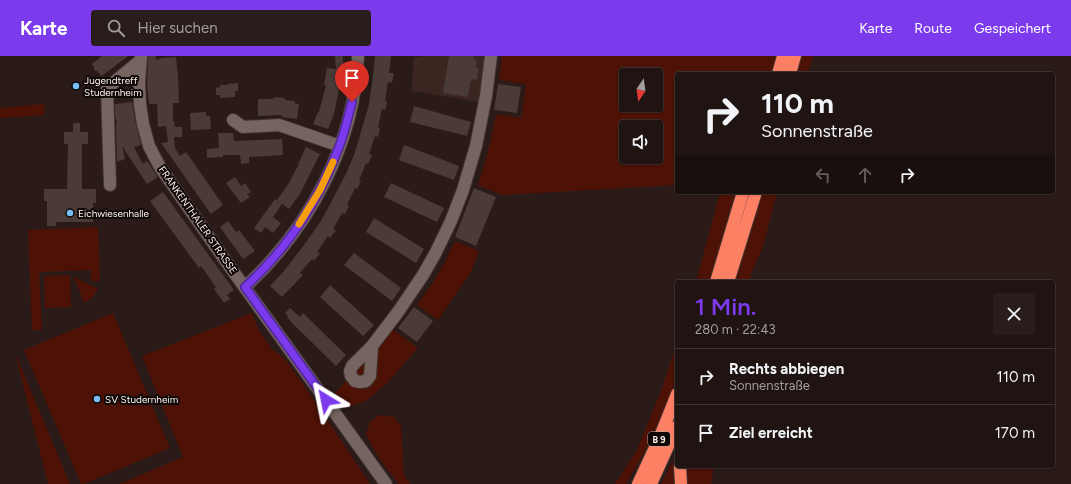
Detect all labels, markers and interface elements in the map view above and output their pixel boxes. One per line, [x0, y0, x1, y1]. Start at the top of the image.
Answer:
search box [91, 10, 371, 46]
text: Karte [20, 17, 67, 40]
icon: search [105, 17, 127, 39]
text: Hier suchen [137, 19, 218, 37]
text: Karte [859, 20, 892, 37]
text: Route [914, 20, 952, 37]
text: Gespeichert [974, 20, 1051, 37]
pin [335, 61, 369, 102]
icon: arrive [341, 67, 363, 89]
north arrow [619, 68, 663, 112]
map controls [619, 68, 663, 164]
place label: Jugendtreff Studernheim [84, 74, 142, 99]
marker: Jugendtreff Studernheim [71, 81, 81, 91]
text: 110 m [761, 86, 834, 120]
icon: right [695, 88, 747, 140]
button: sound [619, 120, 663, 164]
text: Sonnenstraße [761, 120, 873, 142]
street label: FRANKENTHALER STRASSE [156, 164, 240, 276]
icon: left [812, 164, 834, 186]
icon: ahead [854, 164, 876, 186]
icon: right [896, 164, 918, 186]
place label: Eichwiesenhalle [78, 207, 150, 220]
marker: Eichwiesenhalle [65, 208, 75, 218]
text: 1 Min. [695, 292, 756, 321]
button: close [993, 293, 1035, 335]
text: 280 m · 22:43 [695, 322, 776, 337]
text: Rechts abbiegen [729, 360, 844, 378]
icon: right [695, 366, 717, 388]
text: 110 m [997, 368, 1035, 386]
text: Sonnenstraße [729, 378, 810, 393]
position arrow [305, 379, 347, 421]
place label: SV Studernheim [105, 393, 178, 406]
marker: SV Studernheim [92, 394, 102, 404]
icon: arrive [695, 422, 717, 444]
text: Ziel erreicht [729, 424, 813, 442]
text: 170 m [995, 424, 1035, 442]
road number: B 9 [648, 432, 670, 446]

